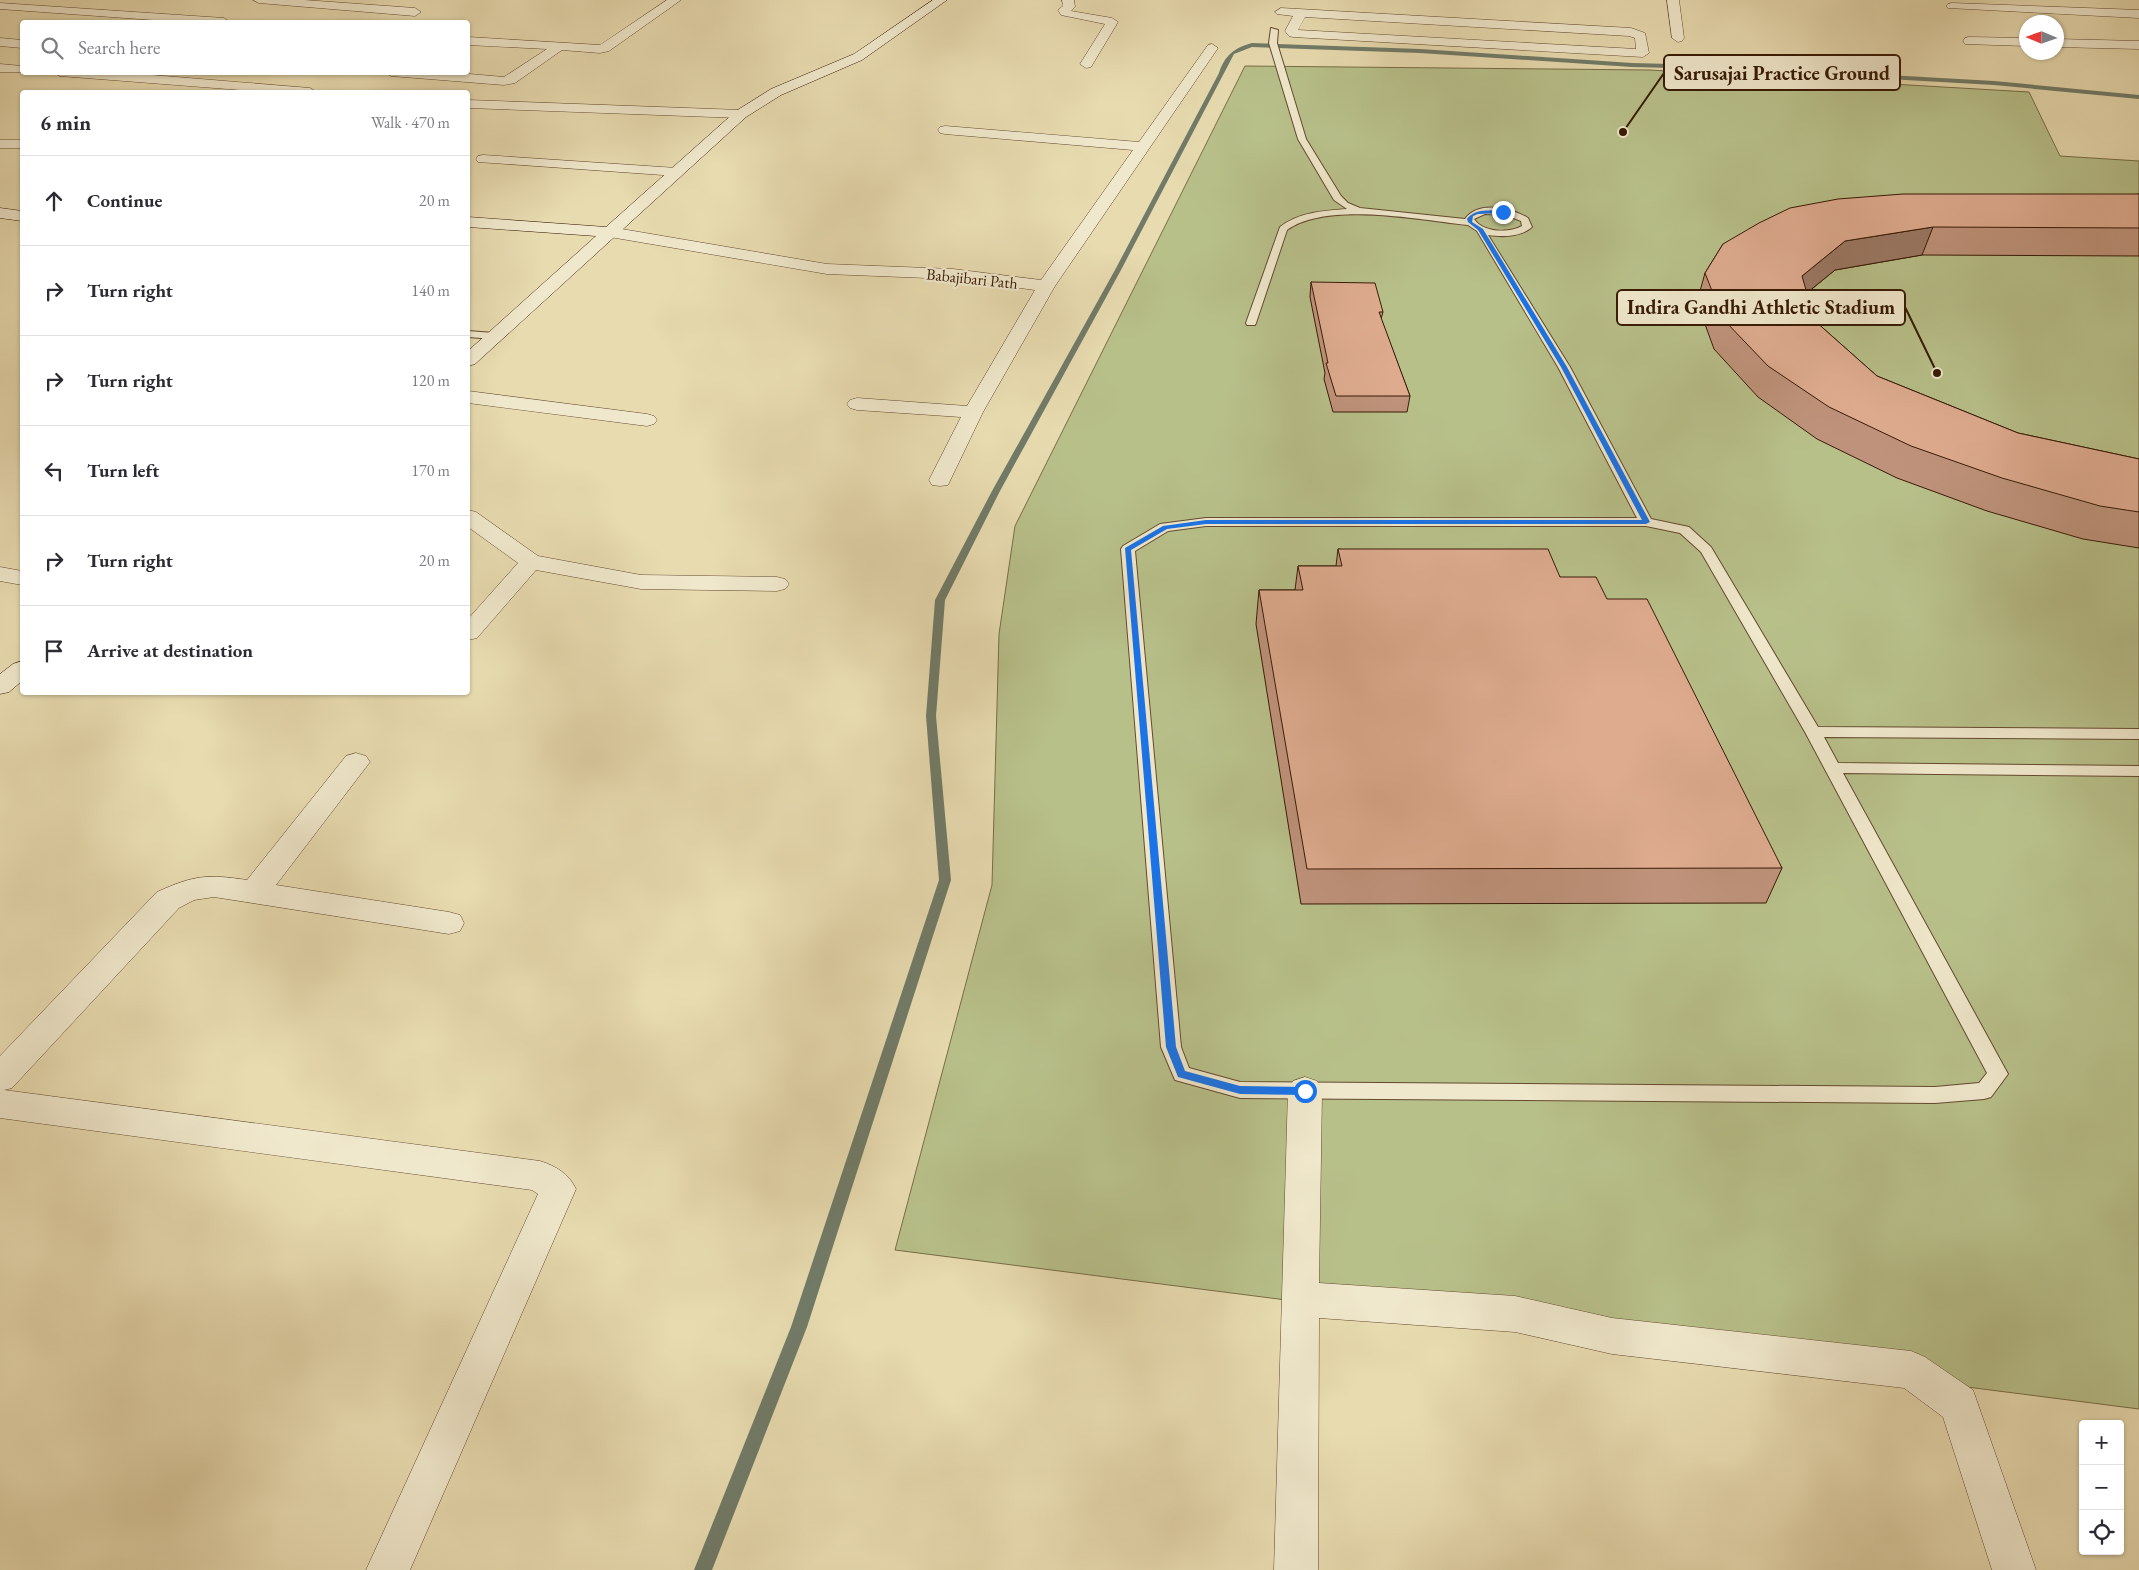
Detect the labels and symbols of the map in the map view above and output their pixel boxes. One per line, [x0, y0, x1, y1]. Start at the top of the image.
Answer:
north arrow [2019, 15, 2064, 60]
callout: Sarusajai Practice Ground [1664, 55, 1900, 90]
text: Sarusajai Practice Ground [1674, 60, 1890, 86]
route end [1492, 201, 1515, 224]
street label: Babajibari Path [925, 263, 1019, 294]
callout: Indira Gandhi Athletic Stadium [1617, 290, 1905, 325]
text: Indira Gandhi Athletic Stadium [1627, 294, 1895, 320]
route start [1294, 1080, 1317, 1103]

